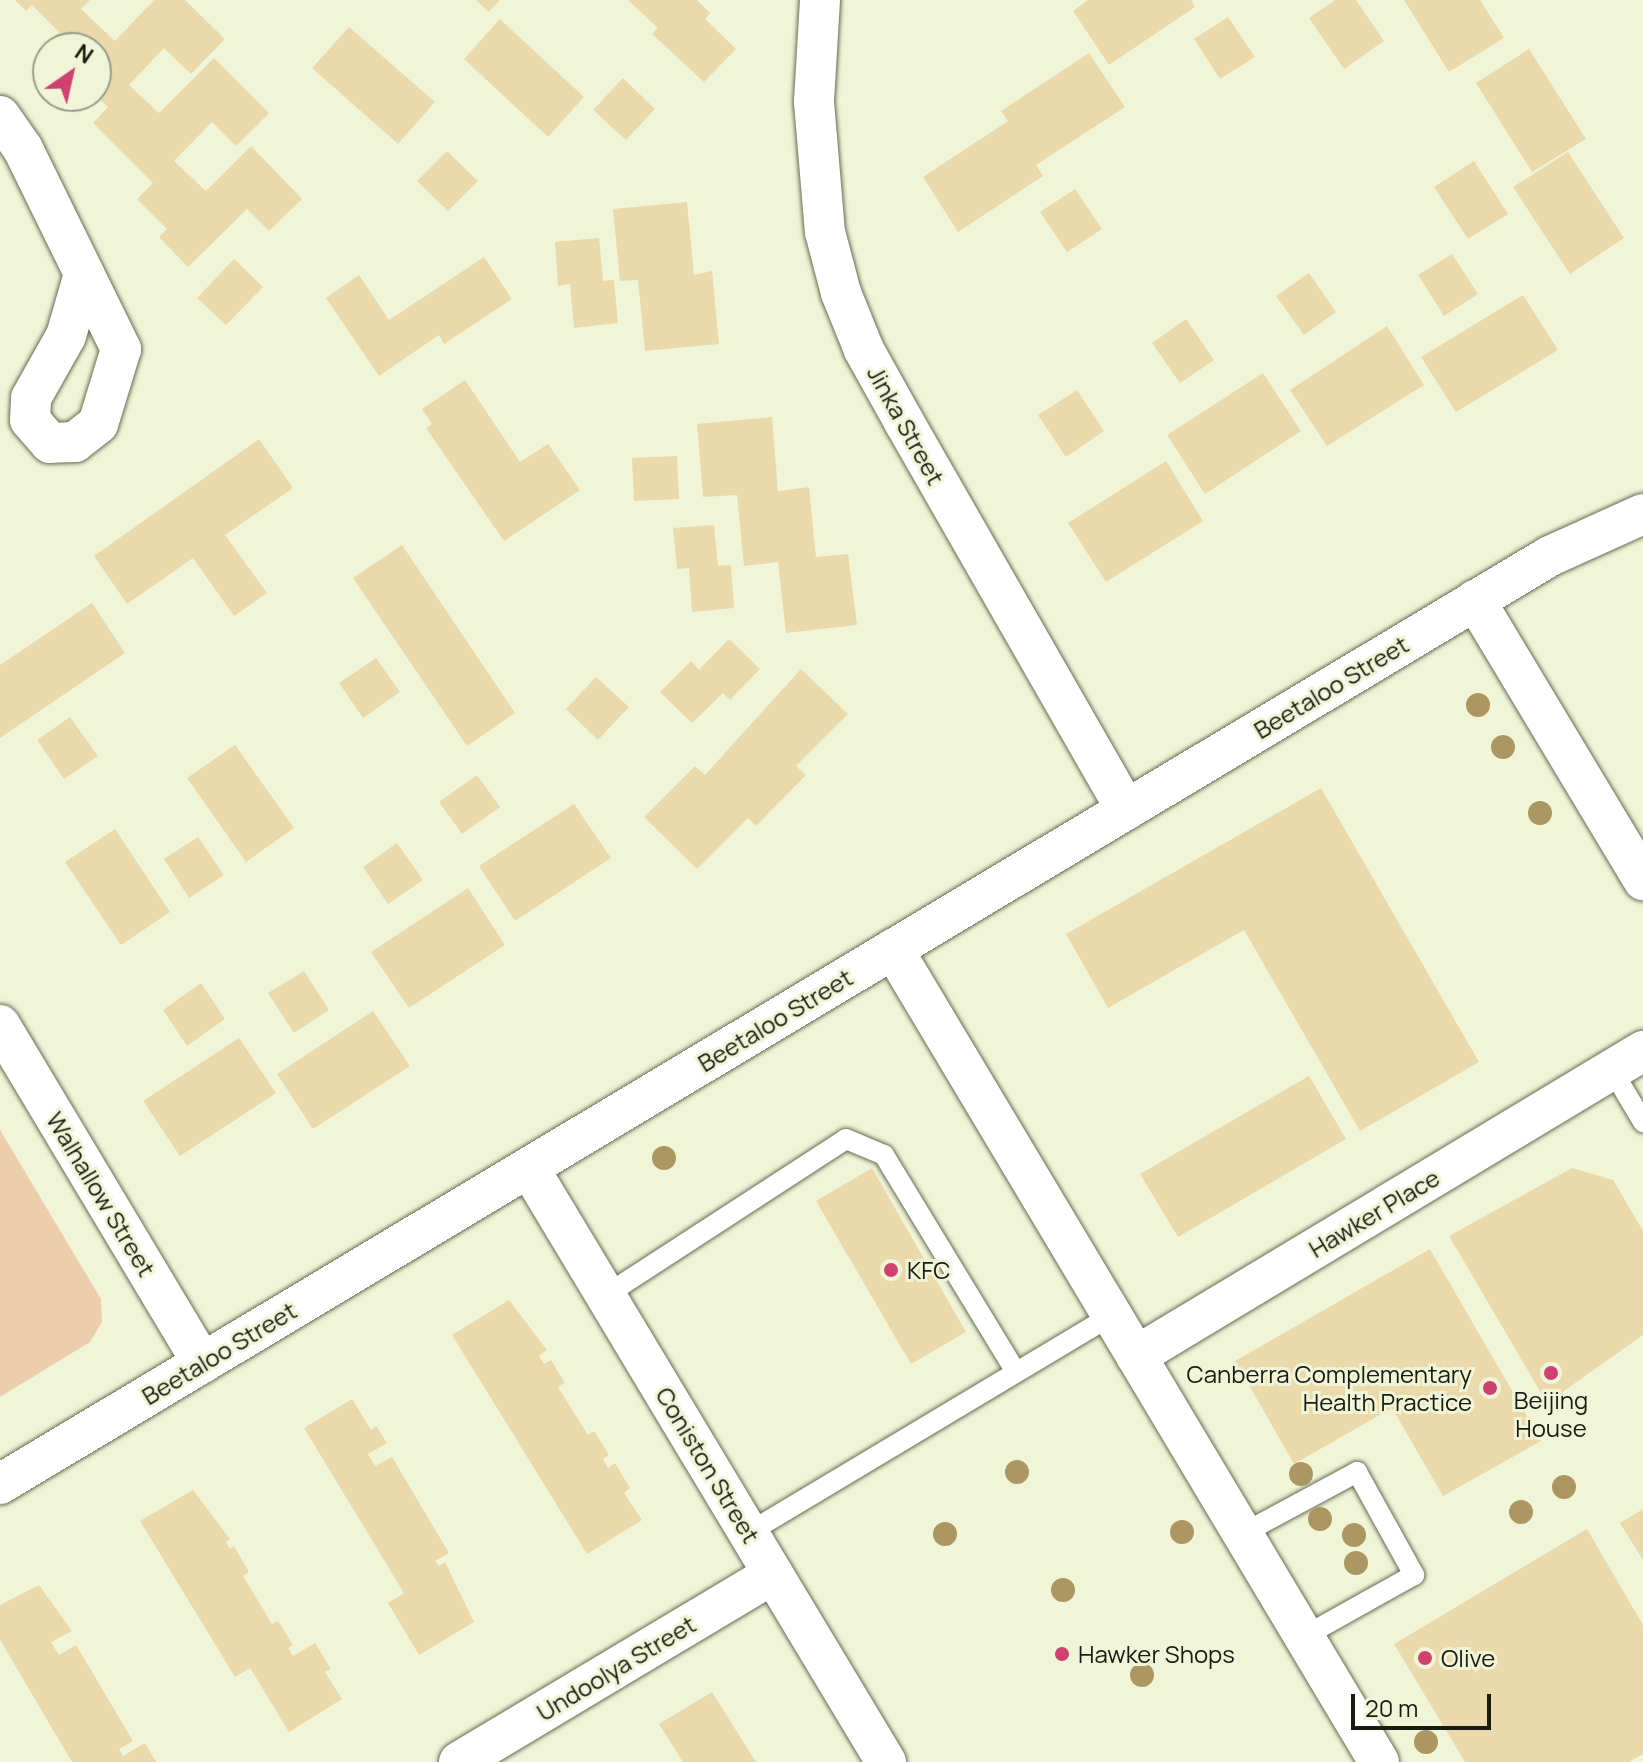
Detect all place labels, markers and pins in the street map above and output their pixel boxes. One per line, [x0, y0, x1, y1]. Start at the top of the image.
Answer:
place label: KFC [907, 1256, 950, 1284]
marker: KFC [882, 1261, 900, 1279]
place label: Canberra Complementary Health Practice [1187, 1360, 1472, 1416]
marker: Beijing House [1542, 1364, 1560, 1382]
marker: Canberra Complementary Health Practice [1479, 1377, 1501, 1399]
place label: Beijing House [1514, 1386, 1588, 1442]
place label: Hawker Shops [1078, 1640, 1235, 1668]
place label: Olive [1441, 1644, 1495, 1672]
marker: Hawker Shops [1053, 1645, 1071, 1663]
marker: Olive [1416, 1649, 1434, 1667]

